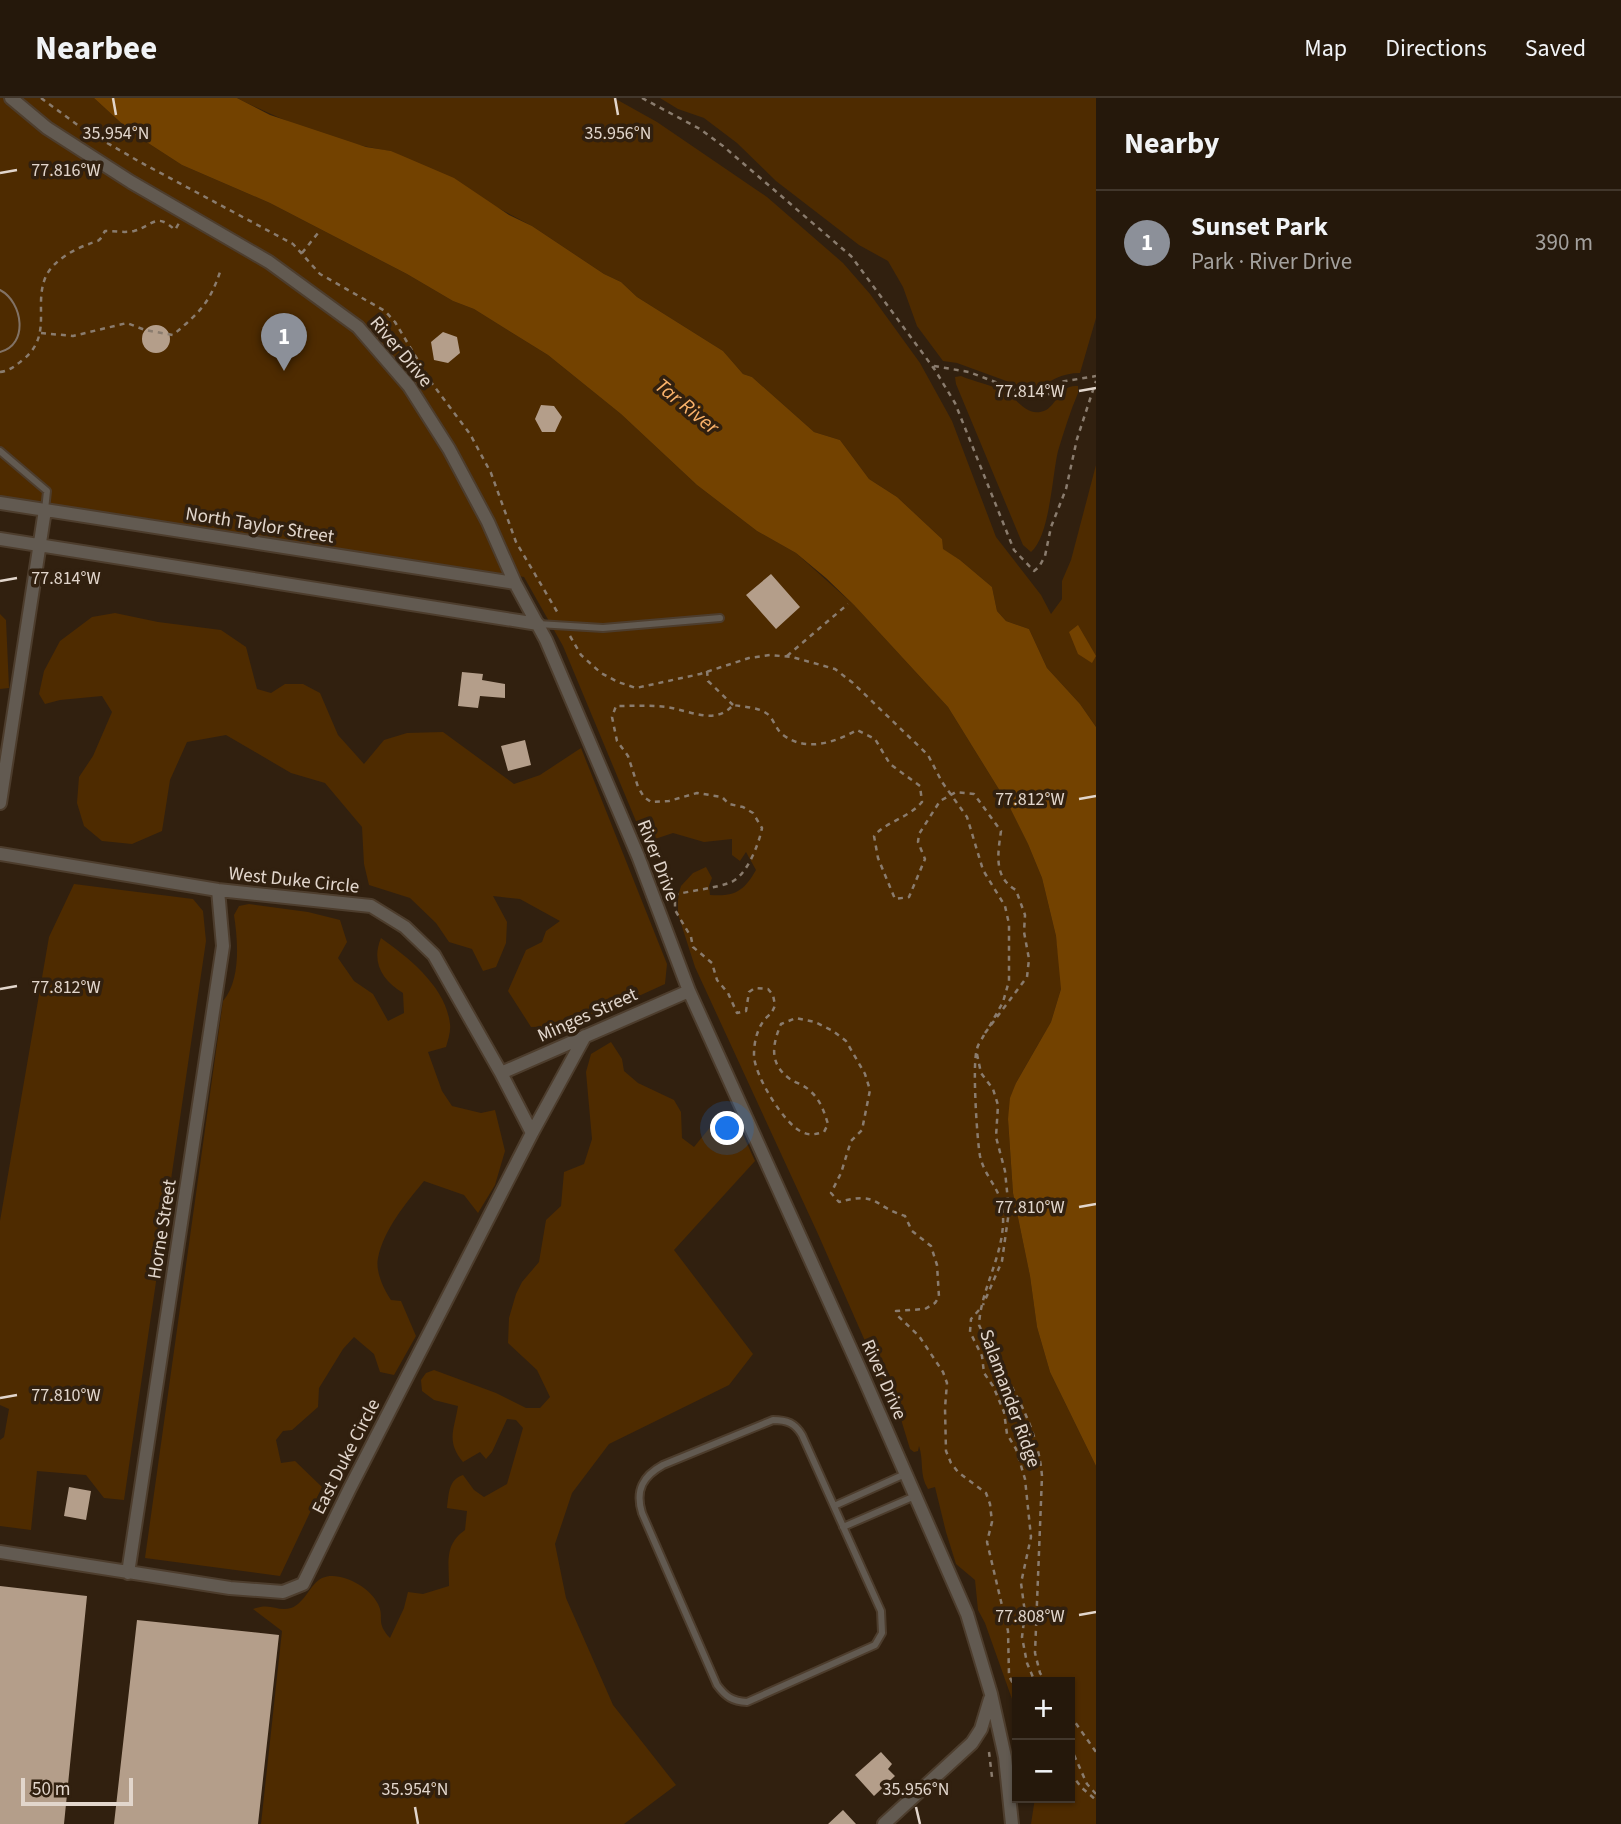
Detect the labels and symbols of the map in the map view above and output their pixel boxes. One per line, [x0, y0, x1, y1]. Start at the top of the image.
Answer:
text: 35.954°N [83, 121, 149, 146]
text: 35.956°N [585, 121, 651, 146]
text: 77.816°W [31, 158, 101, 183]
street label: River Drive [363, 311, 439, 393]
pin: 1 [261, 313, 307, 371]
water label: Tar River [648, 371, 726, 442]
text: 77.814°W [995, 379, 1065, 404]
street label: North Taylor Street [184, 500, 337, 551]
text: 77.814°W [31, 566, 101, 591]
text: 77.812°W [995, 787, 1065, 812]
street label: River Drive [630, 816, 685, 905]
street label: West Duke Circle [227, 860, 361, 901]
text: 77.812°W [31, 975, 101, 1000]
street label: Minges Street [533, 981, 642, 1049]
your location [710, 1111, 744, 1145]
street label: Horne Street [141, 1177, 184, 1281]
text: 77.810°W [995, 1195, 1065, 1220]
street label: Salamander Ridge [972, 1326, 1047, 1471]
street label: River Drive [854, 1335, 913, 1424]
text: 77.810°W [31, 1383, 101, 1408]
street label: East Duke Circle [306, 1394, 387, 1519]
text: 77.808°W [995, 1604, 1065, 1629]
scale bar [21, 1775, 133, 1807]
text: 35.954°N [382, 1777, 448, 1802]
text: 35.956°N [883, 1777, 949, 1802]

